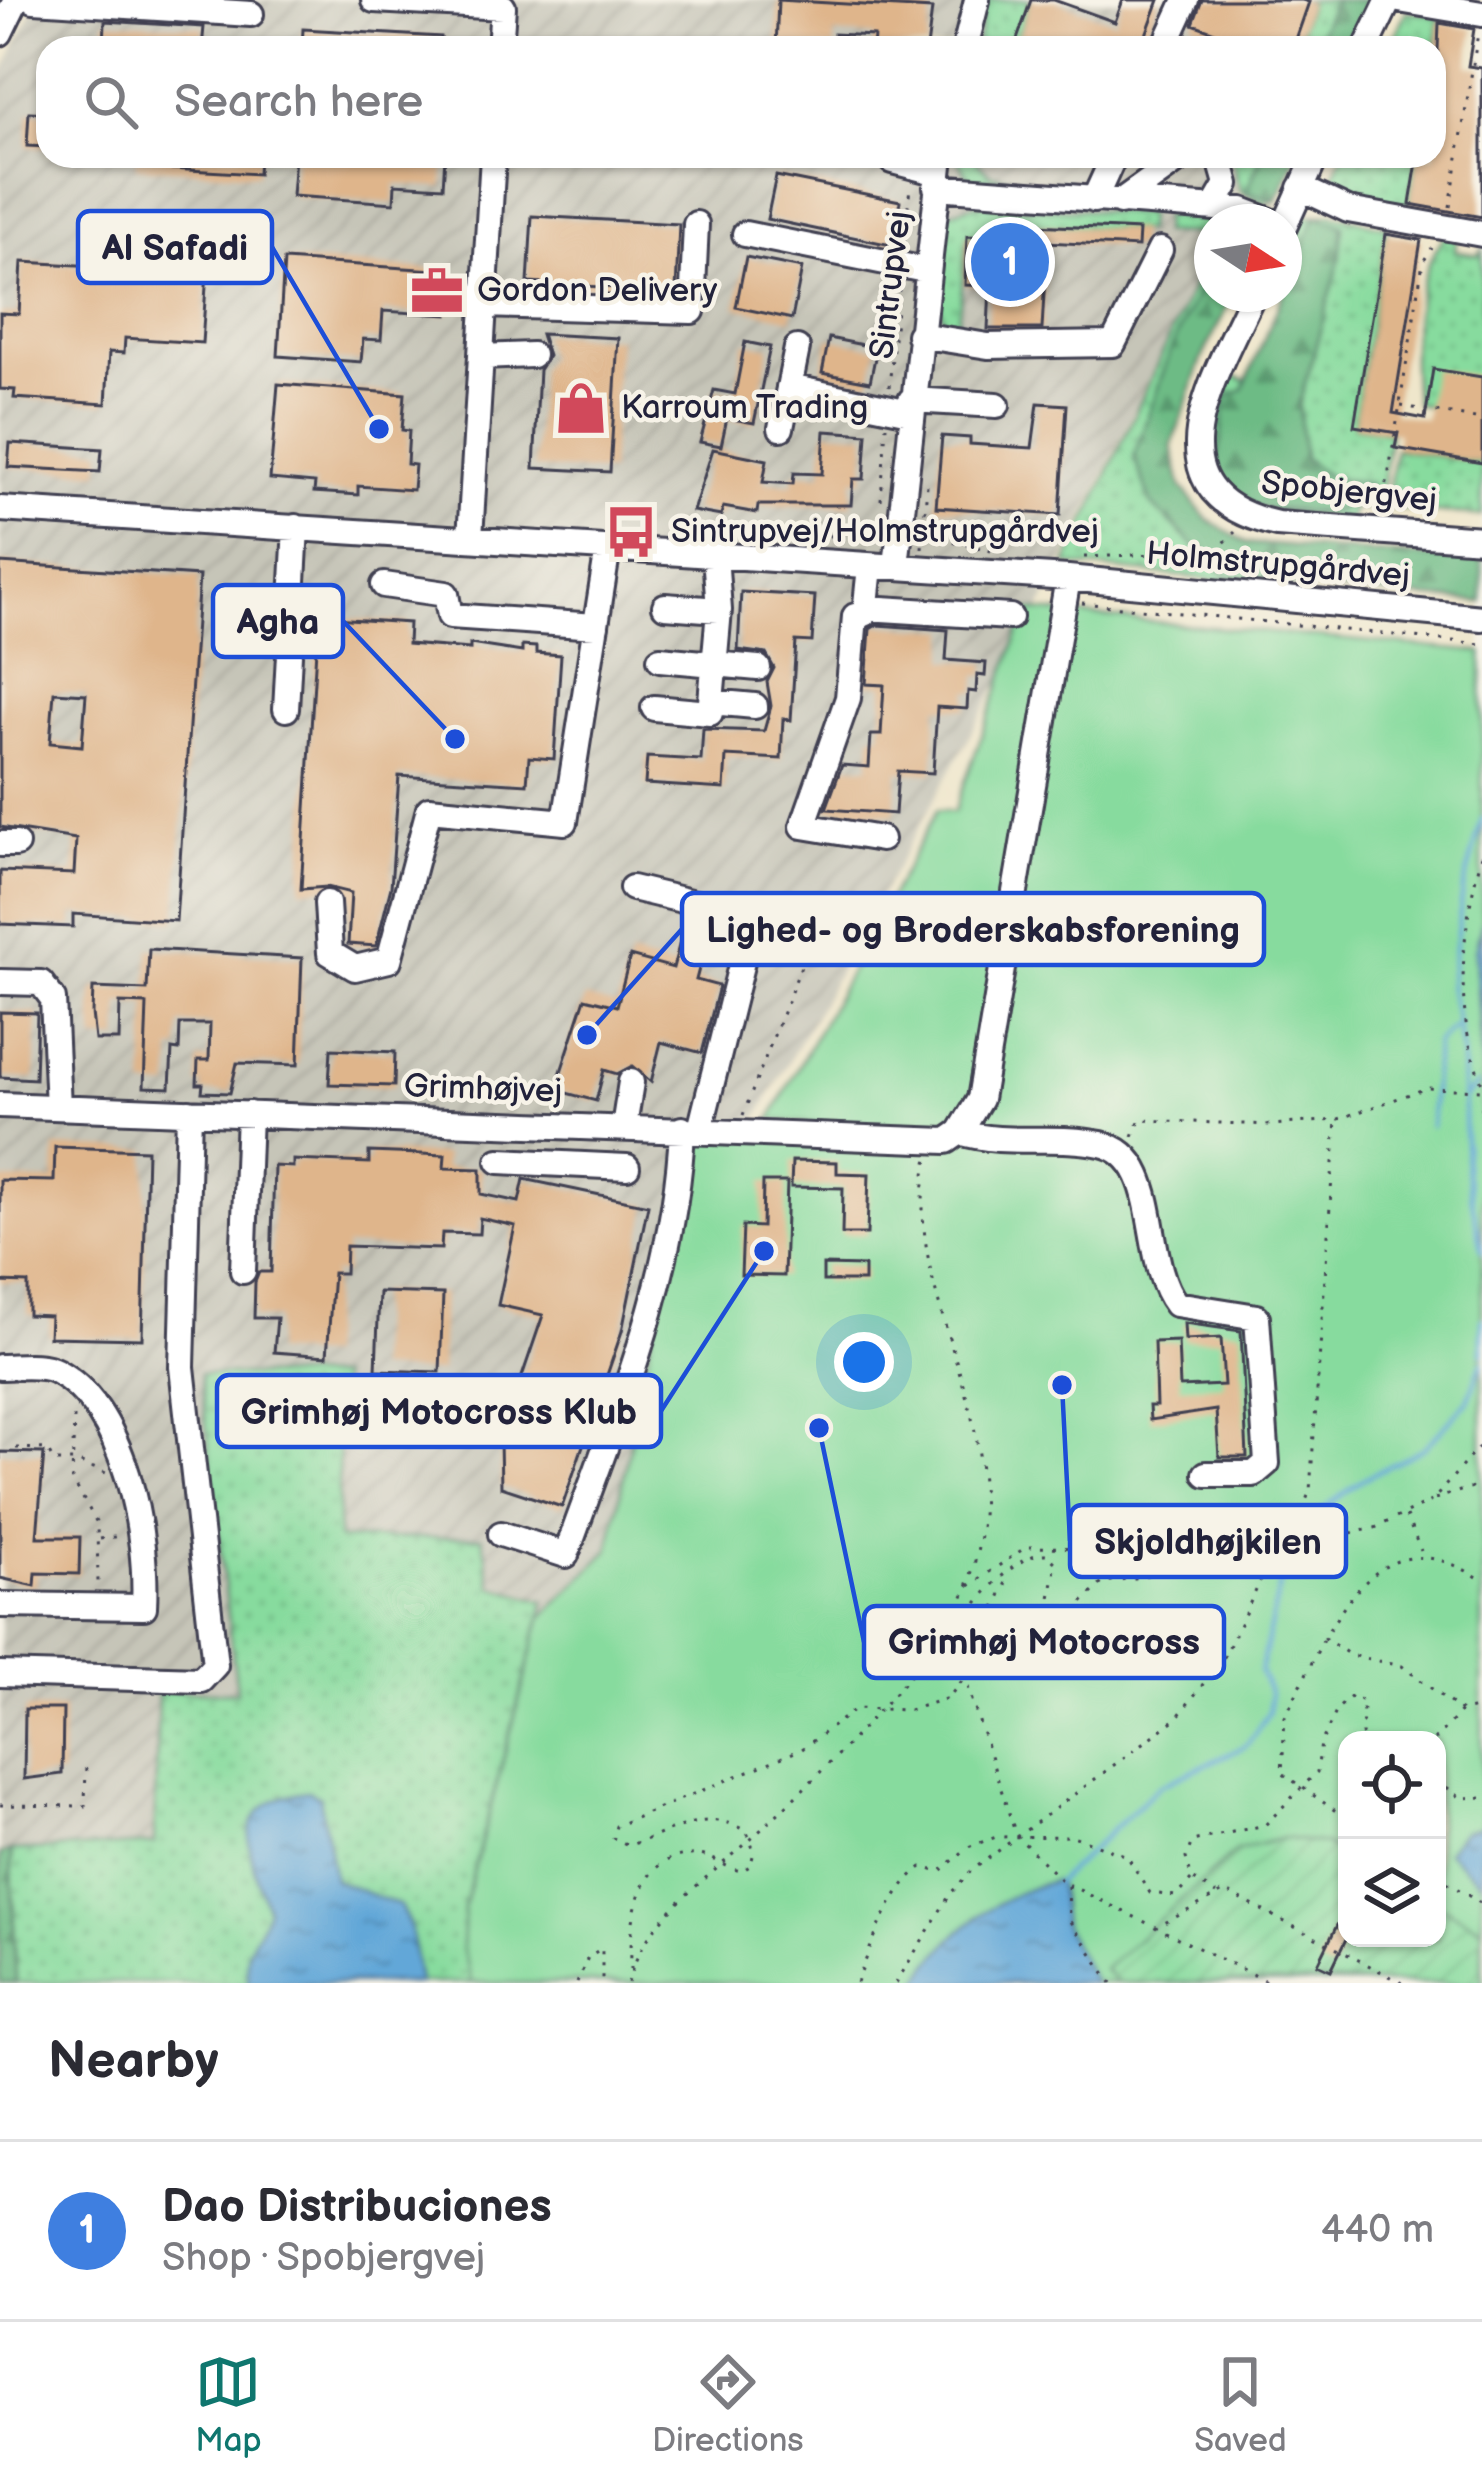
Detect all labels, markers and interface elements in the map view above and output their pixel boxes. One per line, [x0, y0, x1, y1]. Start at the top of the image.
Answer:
search box [36, 36, 1446, 168]
icon: search [78, 69, 144, 135]
text: Search here [174, 75, 423, 130]
north arrow [1194, 204, 1302, 312]
street label: Sintrupvej [862, 209, 920, 361]
callout: Al Safadi [78, 211, 272, 283]
pin: 1 [971, 217, 1049, 307]
text: Al Safadi [101, 228, 248, 271]
office icon: Gordon Delivery [408, 262, 466, 320]
place label: Gordon Delivery [477, 271, 718, 311]
shop icon: Karroum Trading [552, 379, 610, 437]
place label: Karroum Trading [621, 388, 868, 428]
street label: Spobjergvej [1259, 463, 1439, 521]
bus stop icon: Sintrupvej/Holmstrupgårdvej [602, 503, 660, 561]
place label: Sintrupvej/Holmstrupgårdvej [671, 512, 1099, 552]
street label: Holmstrupgårdvej [1145, 534, 1411, 596]
callout: Agha [213, 585, 343, 657]
text: Agha [236, 602, 319, 645]
callout: Lighed- og Broderskabsforening [682, 893, 1264, 965]
text: Lighed- og Broderskabsforening [706, 910, 1240, 953]
street label: Grimhøjvej [403, 1066, 563, 1112]
your location [834, 1332, 894, 1392]
callout: Grimhøj Motocross Klub [217, 1375, 661, 1447]
text: Grimhøj Motocross Klub [241, 1392, 637, 1435]
callout: Skjoldhøjkilen [1070, 1505, 1346, 1577]
text: Skjoldhøjkilen [1094, 1522, 1322, 1565]
callout: Grimhøj Motocross [864, 1606, 1224, 1678]
text: Grimhøj Motocross [888, 1622, 1200, 1665]
map controls [1338, 1731, 1446, 1947]
button: locate [1338, 1731, 1446, 1839]
button: layers [1338, 1839, 1446, 1947]
text: Nearby [48, 2031, 219, 2092]
text: Dao Distribuciones [162, 2180, 552, 2235]
text: 1 [79, 2207, 95, 2254]
text: 440 m [1321, 2207, 1434, 2254]
text: Shop · Spobjergvej [162, 2235, 485, 2282]
tab: Map [195, 2349, 262, 2461]
tab: Directions [652, 2349, 804, 2461]
tab: Saved [1194, 2349, 1287, 2461]

